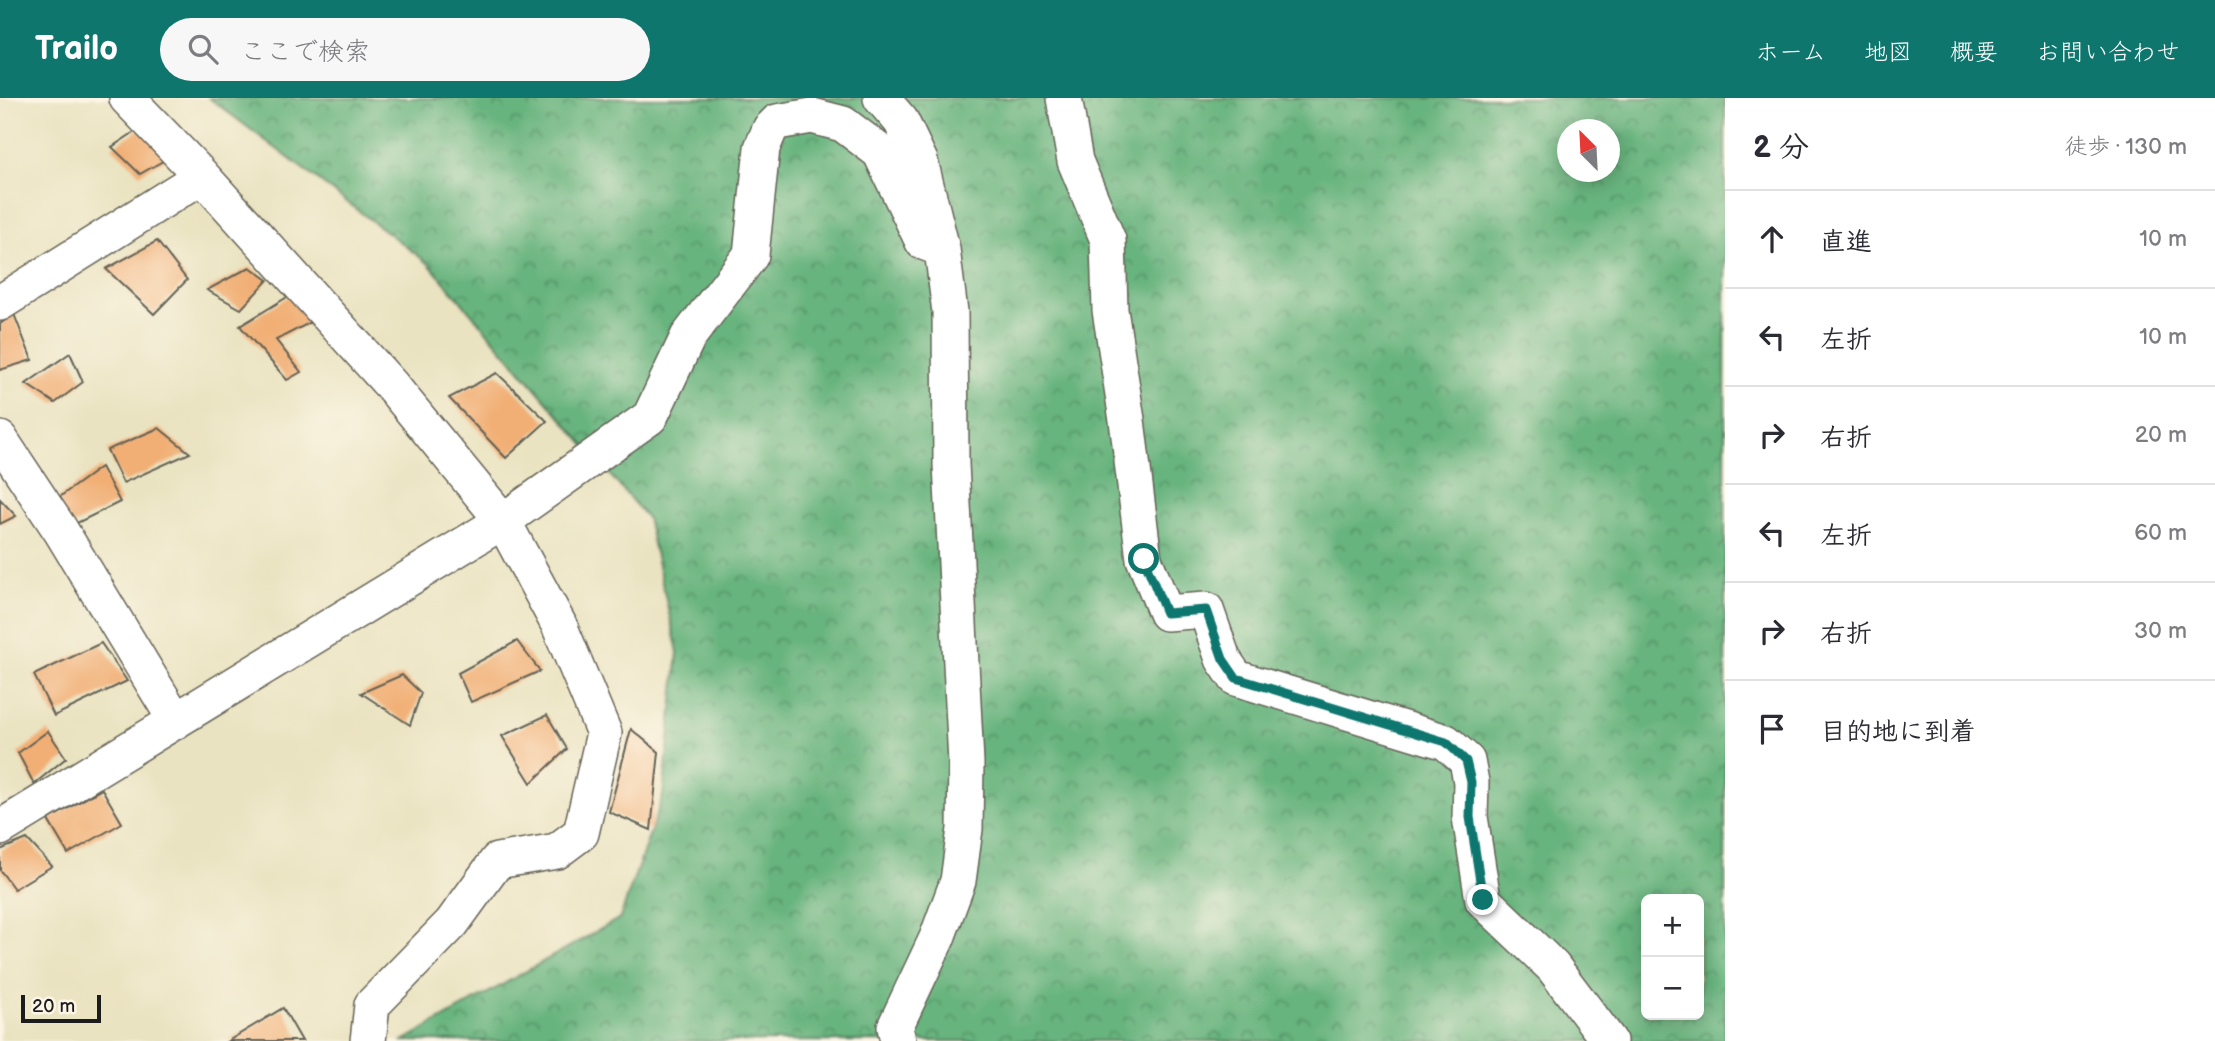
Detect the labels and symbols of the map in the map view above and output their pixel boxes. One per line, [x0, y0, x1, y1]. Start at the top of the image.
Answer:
north arrow [1557, 119, 1620, 182]
route start [1128, 543, 1159, 574]
route end [1467, 884, 1498, 915]
scale bar [21, 992, 102, 1024]

